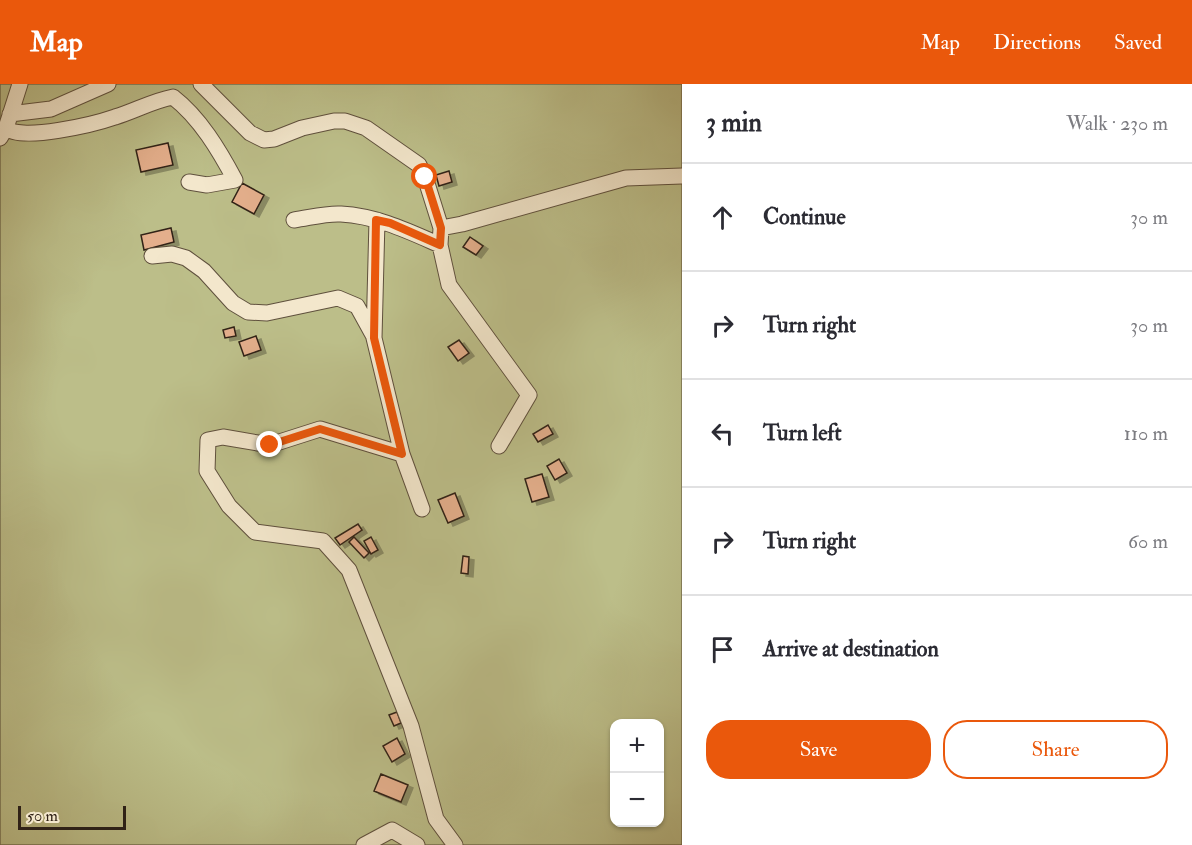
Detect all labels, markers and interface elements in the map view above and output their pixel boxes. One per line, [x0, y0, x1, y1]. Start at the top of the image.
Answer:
text: Map [30, 25, 83, 60]
text: Map [920, 29, 960, 56]
text: Directions [993, 29, 1081, 56]
text: Saved [1114, 29, 1162, 56]
text: 3 min [706, 107, 762, 139]
text: Walk · 230 m [1066, 111, 1168, 136]
route start [411, 163, 437, 189]
icon: ahead [706, 201, 739, 234]
text: Continue [763, 203, 846, 231]
text: 30 m [1130, 205, 1168, 230]
icon: right [706, 309, 739, 342]
text: Turn right [763, 311, 856, 339]
text: 30 m [1130, 313, 1168, 338]
icon: left [706, 417, 739, 450]
text: Turn left [763, 419, 842, 447]
text: 110 m [1124, 421, 1168, 446]
route end [256, 431, 282, 457]
icon: right [706, 525, 739, 558]
text: Turn right [763, 527, 856, 555]
text: 60 m [1128, 529, 1168, 554]
icon: arrive [706, 633, 739, 666]
text: Arrive at destination [763, 635, 939, 663]
map controls [610, 719, 664, 827]
button: + [610, 719, 664, 773]
button: Save [706, 720, 931, 779]
button: Share [943, 720, 1168, 779]
button: − [610, 773, 664, 827]
scale bar [18, 803, 126, 830]
text: 50 m [27, 806, 58, 826]

